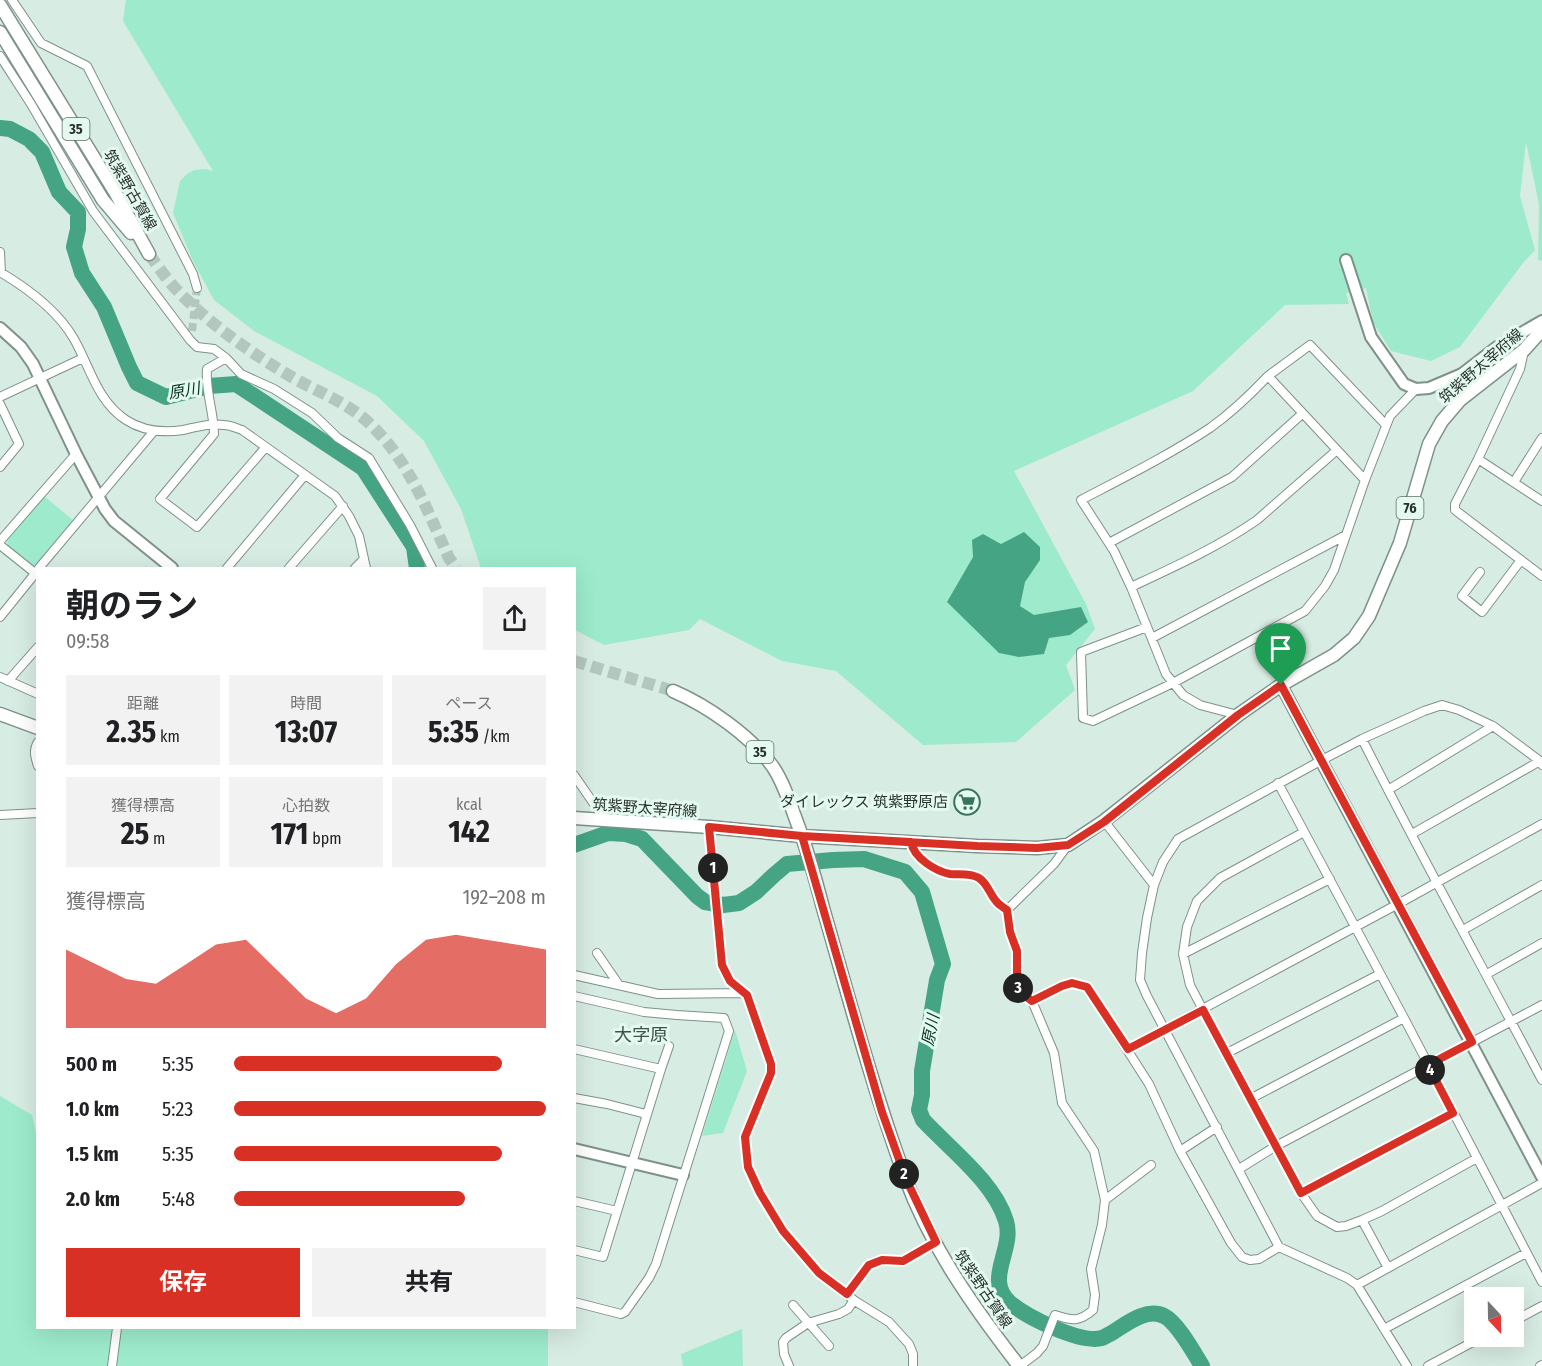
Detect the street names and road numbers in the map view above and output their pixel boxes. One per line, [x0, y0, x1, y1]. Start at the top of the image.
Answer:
road number: 35 [62, 118, 90, 140]
street label: 筑紫野古賀線 [100, 147, 160, 233]
street label: 筑紫野太宰府線 [1435, 325, 1527, 407]
road number: 76 [1396, 497, 1424, 519]
road number: 35 [746, 741, 774, 763]
street label: 筑紫野太宰府線 [592, 795, 698, 821]
street label: 筑紫野古賀線 [950, 1247, 1016, 1331]

